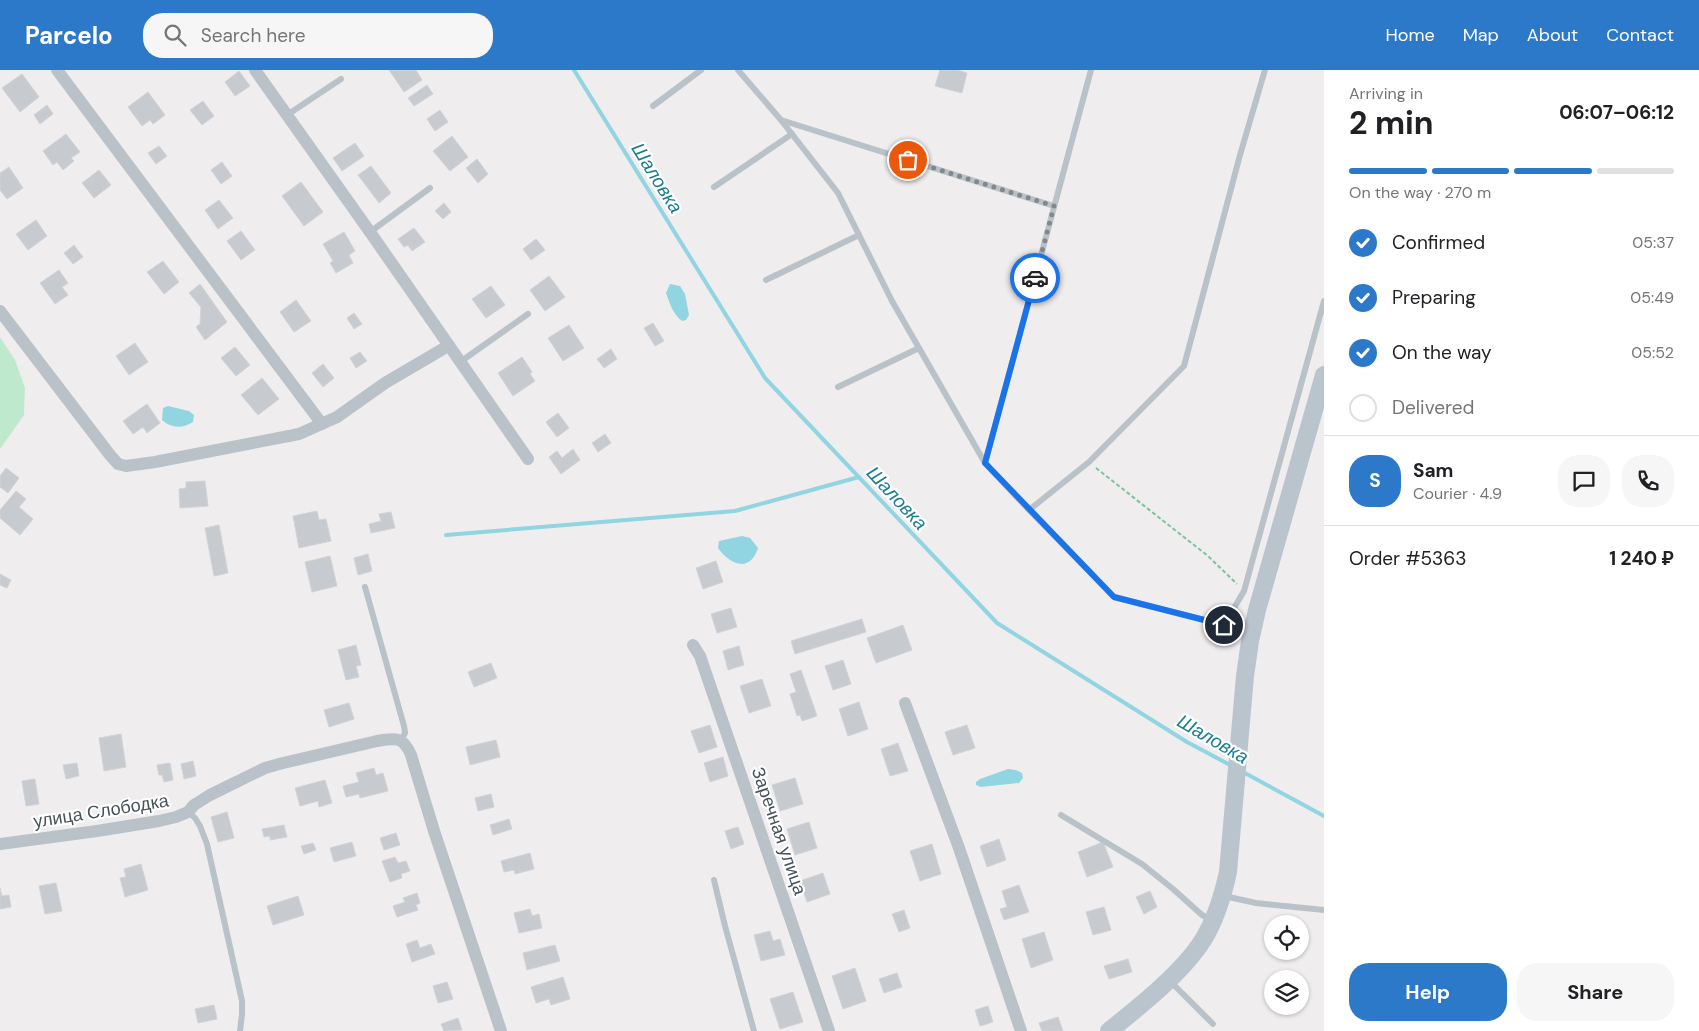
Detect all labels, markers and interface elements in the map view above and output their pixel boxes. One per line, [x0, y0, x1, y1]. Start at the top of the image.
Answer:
search box [143, 13, 493, 58]
text: Parcelo [25, 20, 113, 51]
icon: search [161, 21, 189, 49]
text: Search here [201, 23, 306, 48]
text: Home [1385, 23, 1435, 47]
text: Map [1463, 23, 1499, 47]
text: About [1527, 23, 1578, 47]
text: Contact [1606, 23, 1674, 47]
text: Arriving in [1349, 83, 1423, 104]
text: 06:07–06:12 [1559, 100, 1674, 125]
text: 2 min [1349, 102, 1434, 144]
water label: Шаловка [626, 138, 688, 218]
pin [887, 139, 929, 181]
icon: bag [894, 146, 922, 174]
text: On the way · 270 m [1349, 182, 1491, 203]
icon: check [1349, 229, 1377, 257]
text: Confirmed [1392, 230, 1485, 255]
text: 05:37 [1632, 232, 1674, 253]
courier [1010, 253, 1060, 303]
icon: car [1021, 264, 1049, 292]
icon: check [1349, 284, 1377, 312]
text: Preparing [1392, 285, 1476, 310]
text: 05:49 [1630, 287, 1674, 308]
icon: check [1349, 339, 1377, 367]
text: On the way [1392, 340, 1492, 365]
text: 05:52 [1631, 342, 1674, 363]
text: Delivered [1392, 395, 1474, 420]
button: chat [1558, 455, 1610, 507]
button: phone [1622, 455, 1674, 507]
text: Sam [1413, 458, 1454, 483]
water label: Шаловка [861, 461, 933, 535]
text: S [1369, 468, 1381, 493]
text: Courier · 4.9 [1413, 483, 1502, 504]
text: Order #5363 [1349, 546, 1466, 571]
text: 1 240 ₽ [1609, 546, 1674, 571]
pin [1203, 604, 1245, 646]
icon: home [1210, 611, 1238, 639]
water label: Шаловка [1173, 709, 1253, 769]
street label: Заречная улица [746, 764, 812, 899]
street label: улица Слободка [32, 788, 171, 834]
map controls [1264, 915, 1309, 1015]
button: locate [1264, 915, 1309, 960]
button: Help [1349, 963, 1507, 1021]
button: Share [1517, 963, 1674, 1021]
button: layers [1264, 970, 1309, 1015]

